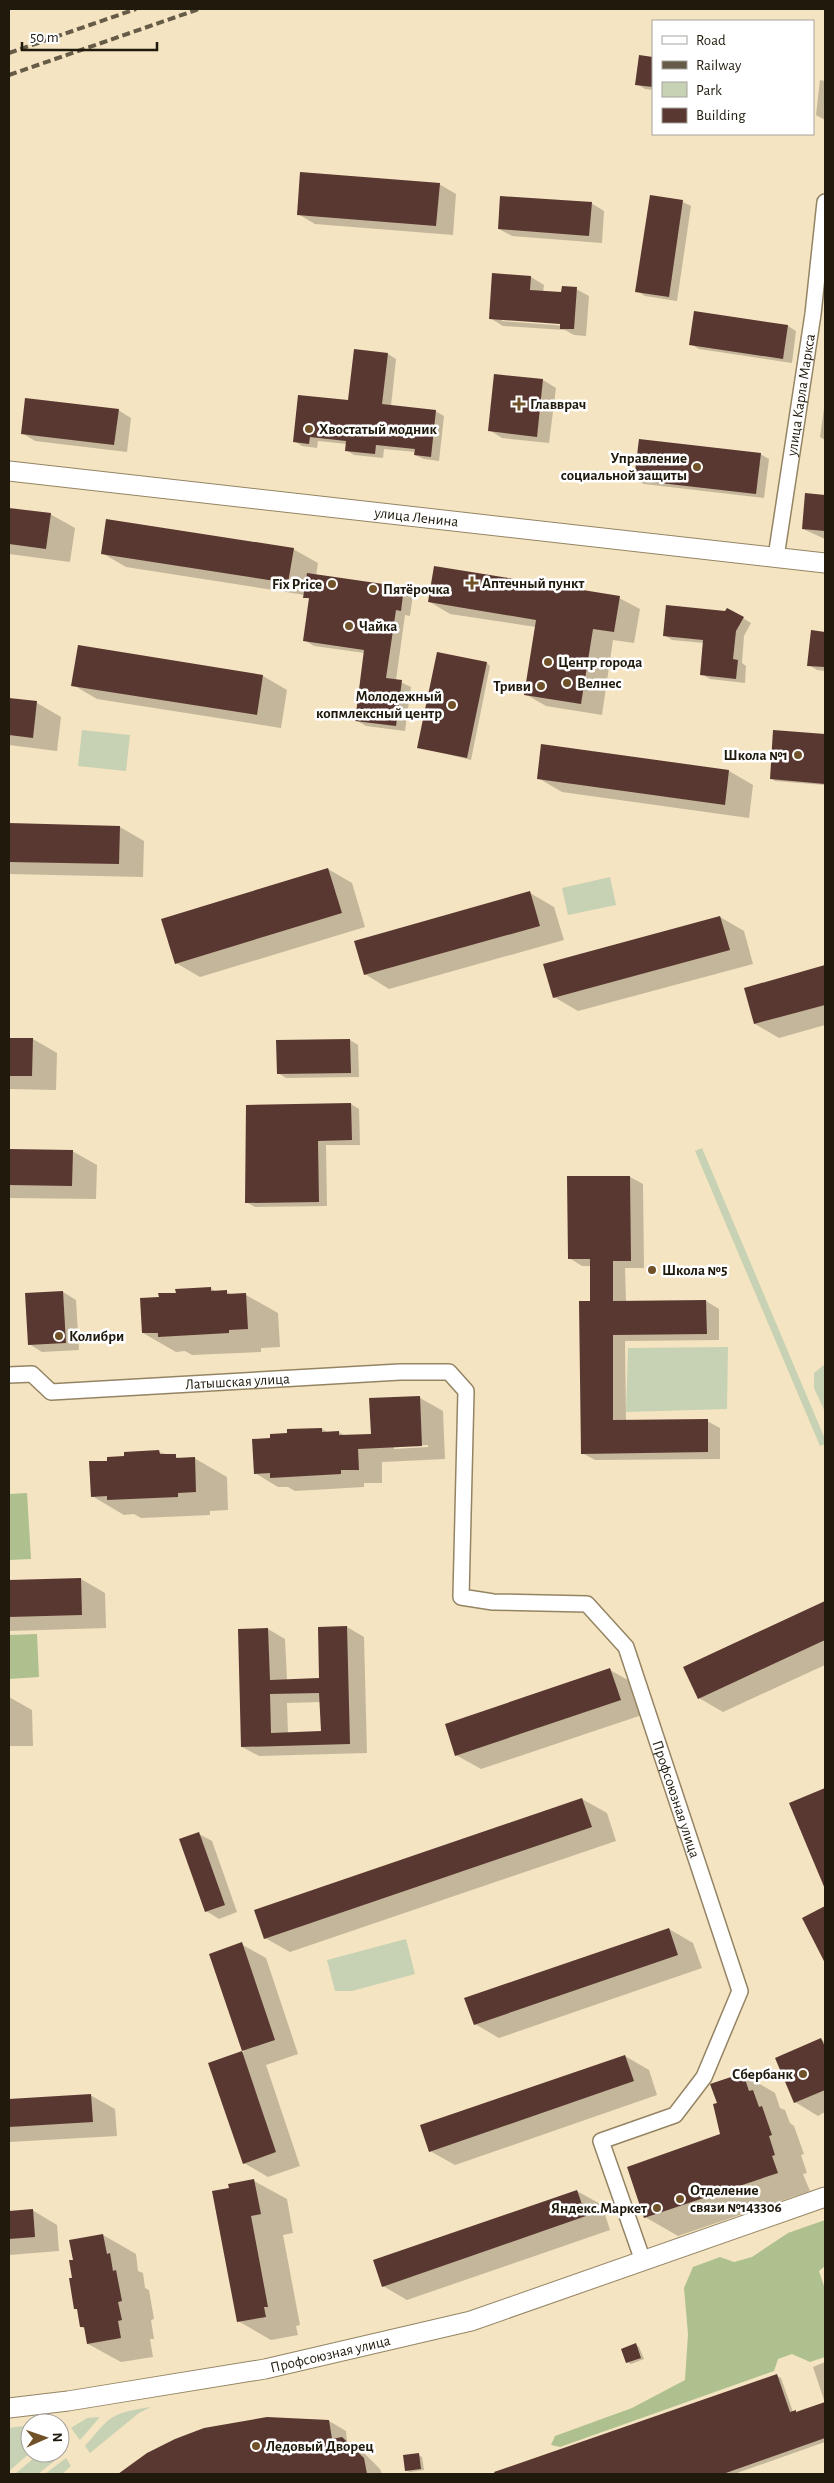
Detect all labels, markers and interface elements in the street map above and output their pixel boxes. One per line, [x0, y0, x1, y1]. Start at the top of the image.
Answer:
scale bar [22, 20, 158, 52]
legend [652, 20, 814, 135]
text: 50 m [30, 30, 59, 45]
text: Road [696, 33, 726, 48]
text: Railway [696, 58, 742, 73]
text: Park [696, 83, 722, 98]
text: Building [696, 108, 746, 123]
street label: улица Карла Маркса [784, 333, 817, 458]
marker: Главврач [512, 397, 526, 411]
place label: Главврач [530, 397, 586, 412]
place label: Хвостатый модник [319, 422, 437, 437]
marker: Хвостатый модник [303, 423, 315, 435]
place label: Управление социальной защиты [561, 451, 687, 483]
marker: Управление социальной защиты [691, 461, 703, 473]
street label: улица Ленина [373, 505, 459, 529]
place label: Аптечный пункт [482, 576, 584, 591]
place label: Fix Price [272, 577, 322, 592]
marker: Аптечный пункт [466, 577, 478, 589]
marker: Fix Price [326, 578, 338, 590]
place label: Пятёрочка [383, 582, 450, 597]
marker: Пятёрочка [367, 583, 379, 595]
place label: Чайка [359, 619, 397, 634]
marker: Чайка [343, 620, 355, 632]
place label: Центр города [558, 655, 642, 670]
marker: Центр города [542, 656, 554, 668]
place label: Велнес [577, 676, 622, 691]
marker: Велнес [561, 677, 573, 689]
place label: Триви [493, 679, 531, 694]
marker: Триви [535, 680, 547, 692]
place label: Молодежный копмлексный центр [316, 689, 442, 721]
marker: Молодежный копмлексный центр [446, 699, 458, 711]
place label: Школа №1 [724, 748, 788, 763]
marker: Школа №1 [792, 749, 804, 761]
place label: Школа №5 [662, 1263, 727, 1278]
marker: Школа №5 [646, 1264, 658, 1276]
place label: Колибри [69, 1329, 124, 1344]
marker: Колибри [53, 1330, 65, 1342]
street label: Латышская улица [185, 1371, 290, 1392]
street label: Профсоюзная улица [650, 1738, 703, 1860]
place label: Сбербанк [732, 2067, 794, 2082]
marker: Сбербанк [797, 2068, 809, 2080]
place label: Отделение связи №143306 [690, 2183, 782, 2215]
marker: Отделение связи №143306 [674, 2193, 686, 2205]
place label: Яндекс.Маркет [551, 2201, 647, 2216]
marker: Яндекс.Маркет [651, 2202, 663, 2214]
street label: Профсоюзная улица [269, 2333, 392, 2375]
north arrow [20, 2413, 70, 2463]
text: N [50, 2432, 64, 2443]
place label: Ледовый Дворец [266, 2439, 374, 2454]
marker: Ледовый Дворец [250, 2440, 262, 2452]

